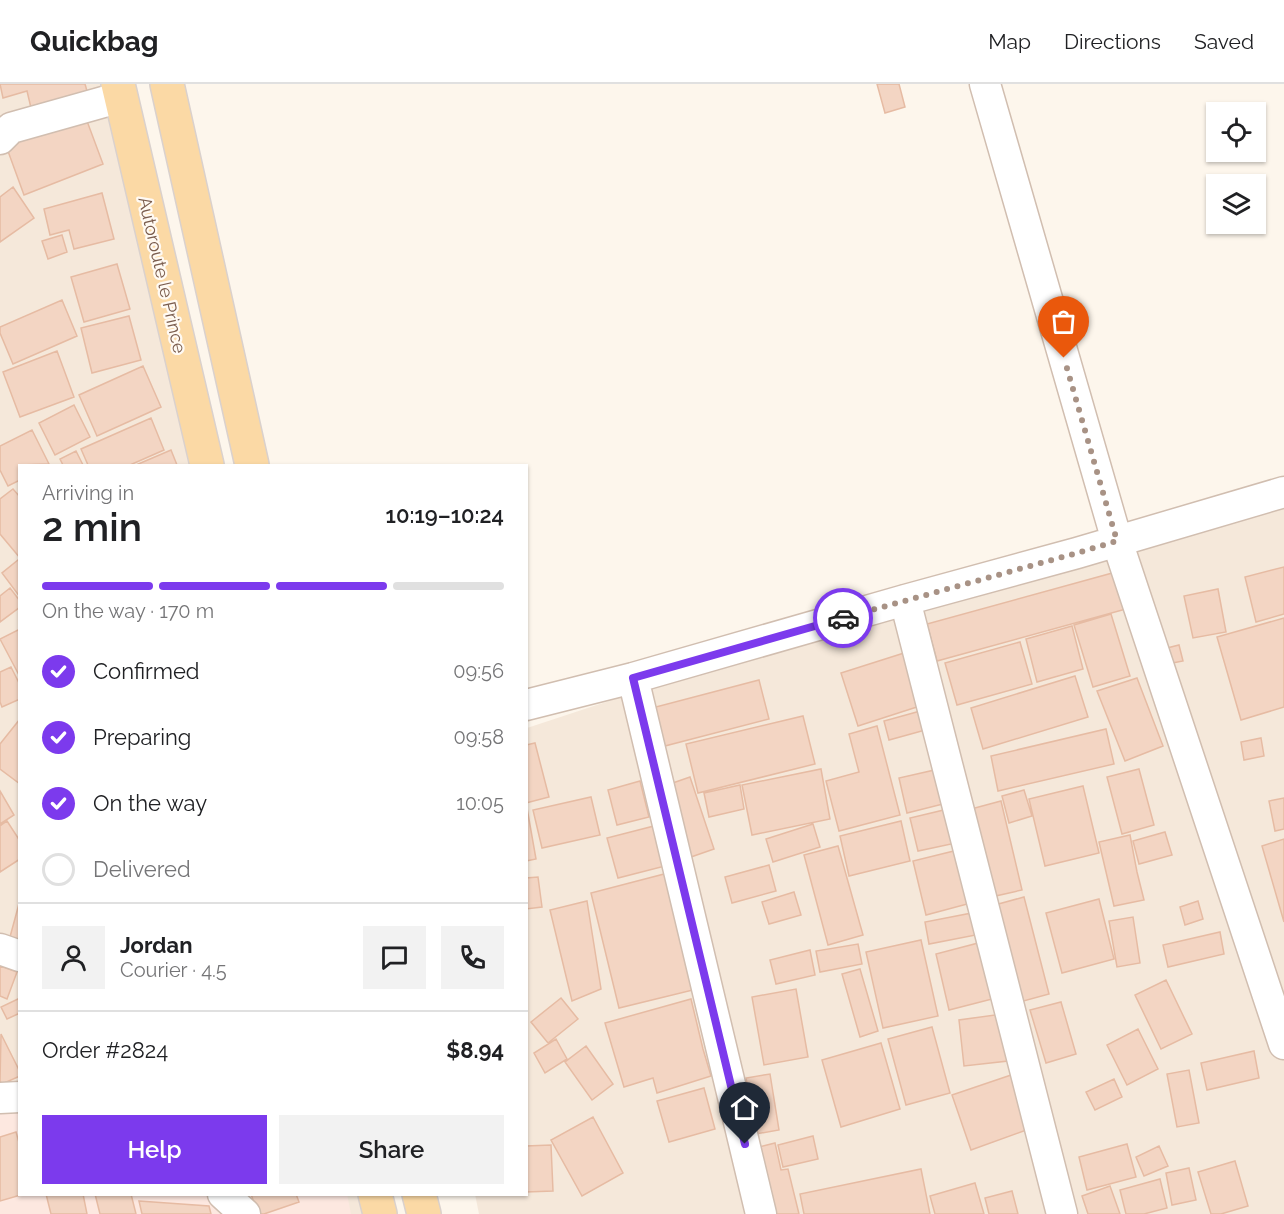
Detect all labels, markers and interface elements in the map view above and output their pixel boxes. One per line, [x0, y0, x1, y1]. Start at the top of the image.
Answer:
text: Quickbag [30, 25, 159, 58]
text: Map [988, 29, 1031, 54]
text: Directions [1064, 29, 1161, 54]
text: Saved [1194, 29, 1254, 54]
map controls [1206, 102, 1266, 234]
button: locate [1206, 102, 1266, 162]
button: layers [1206, 174, 1266, 234]
street label: Autoroute le Prince [134, 195, 191, 356]
pin [1038, 296, 1089, 358]
icon: bag [1047, 305, 1080, 338]
text: Arriving in [42, 481, 134, 505]
text: 10:19–10:24 [386, 502, 504, 528]
text: 2 min [42, 504, 142, 550]
courier [813, 588, 873, 648]
text: On the way · 170 m [42, 599, 214, 623]
icon: car [827, 602, 860, 635]
icon: check [42, 655, 75, 688]
text: Confirmed [93, 658, 200, 684]
text: 09:56 [453, 659, 504, 683]
icon: check [42, 721, 75, 754]
text: Preparing [93, 724, 191, 750]
text: 09:58 [454, 725, 504, 749]
icon: check [42, 787, 75, 820]
text: On the way [93, 790, 207, 816]
text: 10:05 [456, 791, 504, 815]
text: Delivered [93, 856, 191, 882]
button: person [42, 926, 105, 989]
button: chat [363, 926, 426, 989]
button: phone [441, 926, 504, 989]
text: Jordan [120, 932, 192, 958]
text: Courier · 4.5 [120, 958, 227, 982]
text: Order #2824 [42, 1037, 168, 1063]
text: $8.94 [446, 1037, 504, 1063]
pin [719, 1082, 770, 1144]
icon: home [728, 1091, 761, 1124]
button: Help [42, 1115, 267, 1184]
button: Share [279, 1115, 504, 1184]

